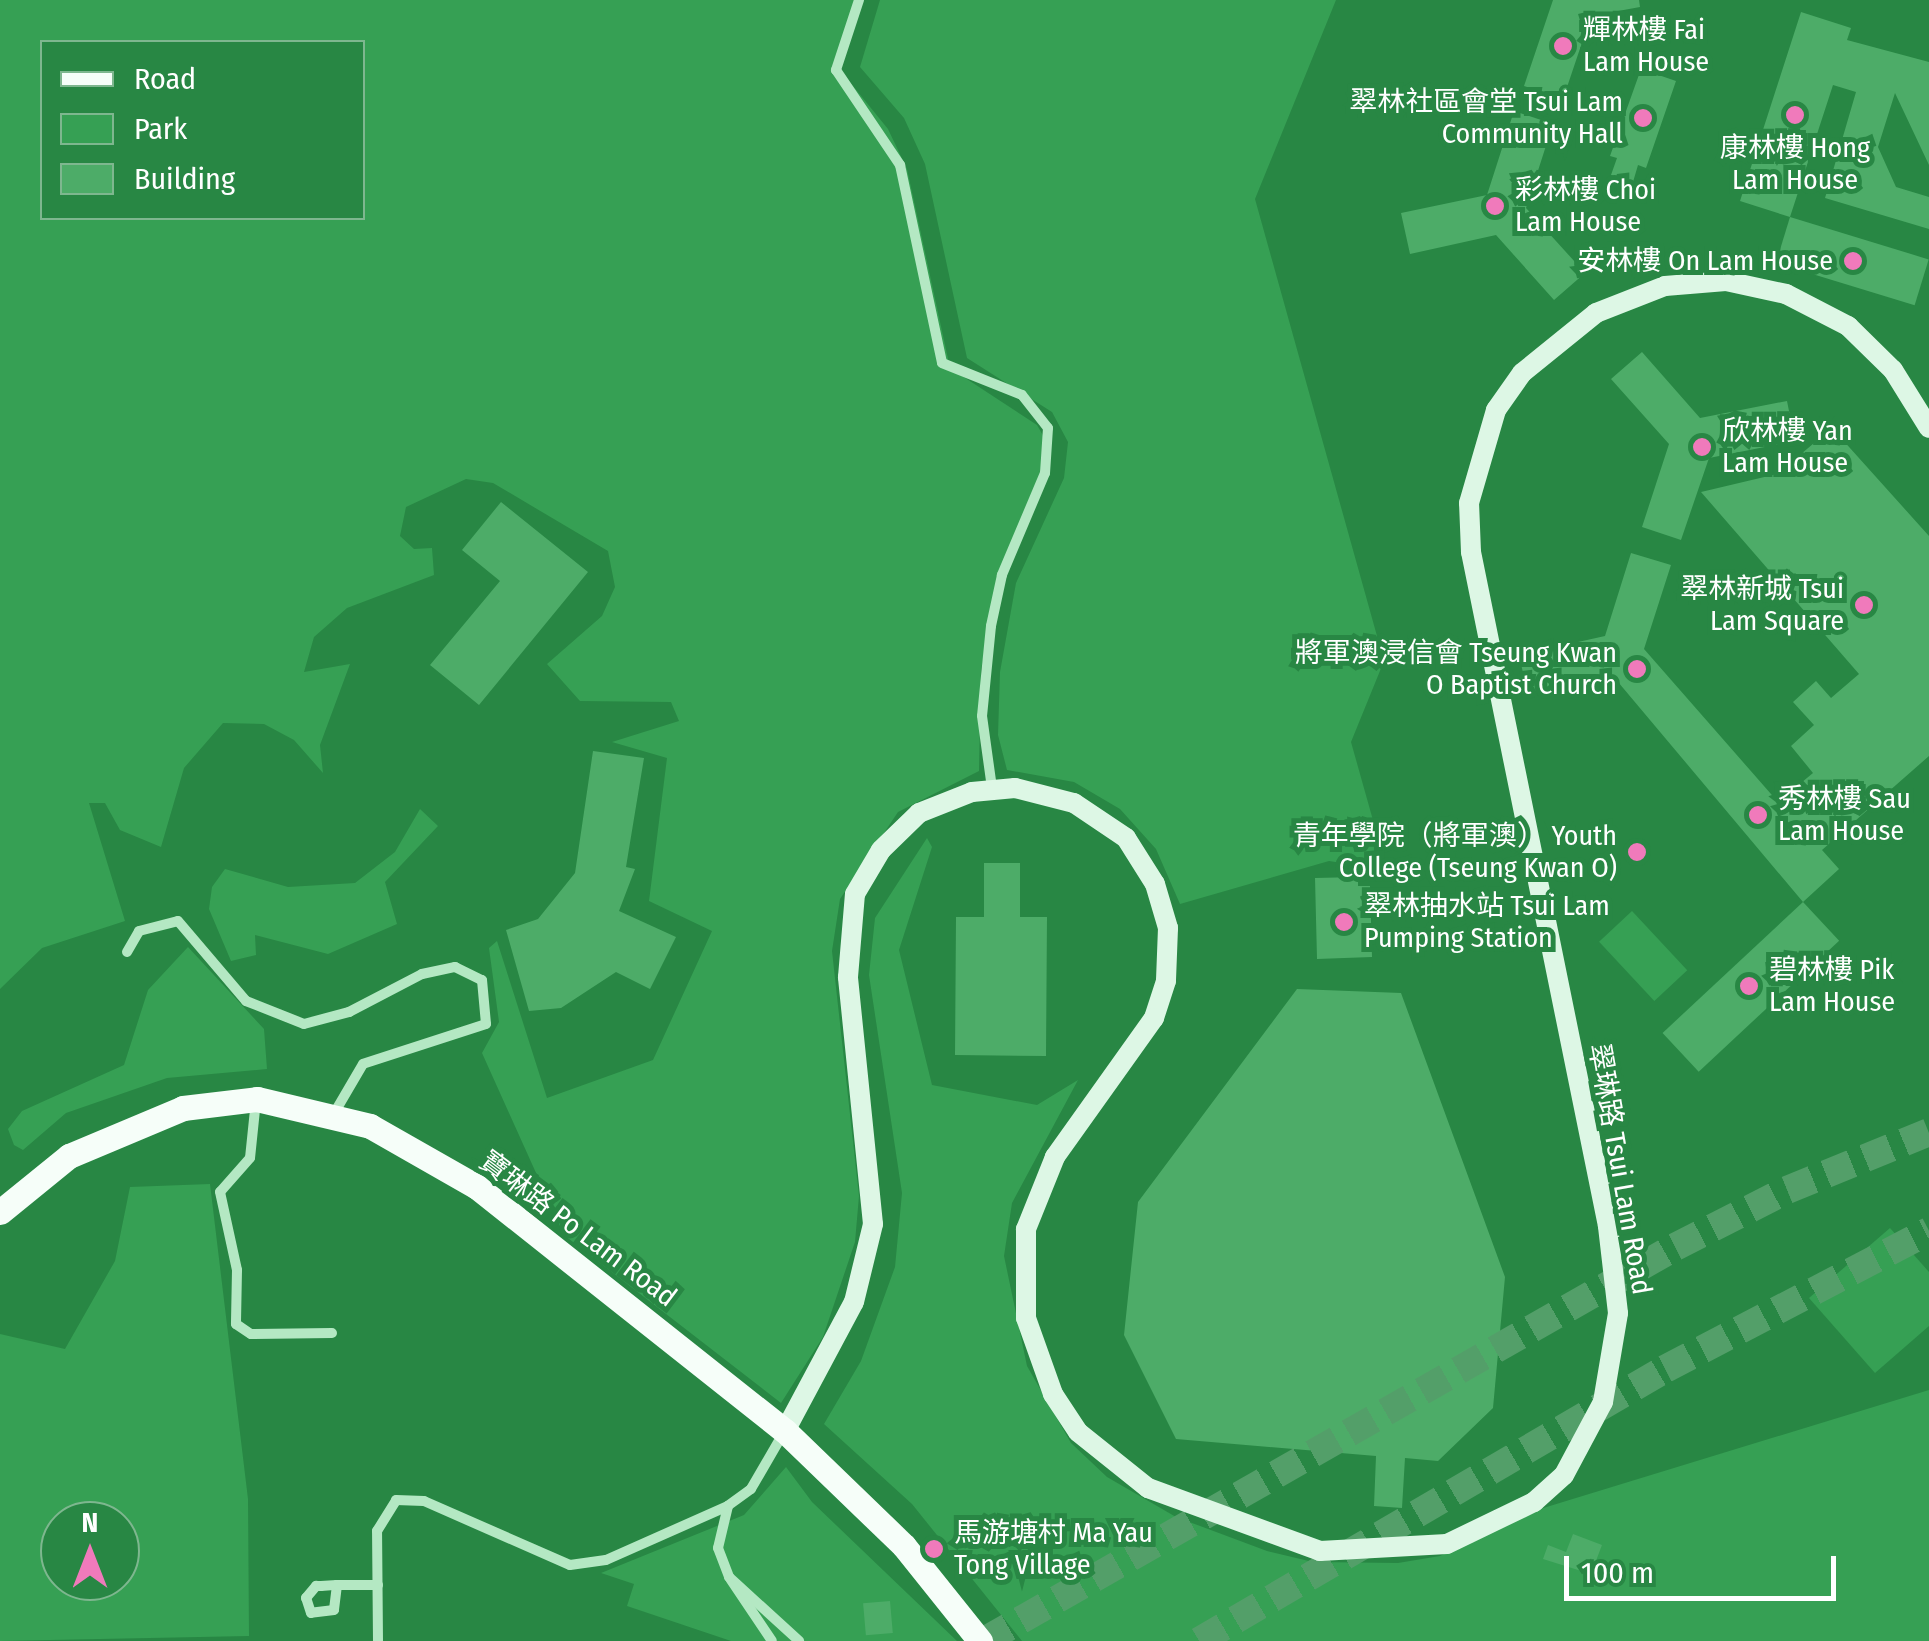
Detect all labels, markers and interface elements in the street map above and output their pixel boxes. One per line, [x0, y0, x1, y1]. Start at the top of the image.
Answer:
place label: 輝林樓 Fai Lam House [1583, 13, 1709, 79]
marker: 輝林樓 Fai Lam House [1552, 35, 1574, 57]
legend [40, 40, 365, 220]
text: Road [134, 61, 196, 97]
place label: 翠林社區會堂 Tsui Lam Community Hall [1349, 85, 1623, 151]
marker: 康林樓 Hong Lam House [1784, 104, 1806, 126]
marker: 翠林社區會堂 Tsui Lam Community Hall [1632, 107, 1654, 129]
text: Park [134, 111, 187, 147]
place label: 康林樓 Hong Lam House [1720, 131, 1870, 197]
text: Building [134, 161, 235, 197]
place label: 彩林樓 Choi Lam House [1515, 173, 1656, 239]
marker: 彩林樓 Choi Lam House [1484, 195, 1506, 217]
place label: 安林樓 On Lam House [1577, 244, 1833, 278]
marker: 安林樓 On Lam House [1842, 250, 1864, 272]
place label: 欣林樓 Yan Lam House [1722, 414, 1853, 480]
marker: 欣林樓 Yan Lam House [1691, 436, 1713, 458]
place label: 翠林新城 Tsui Lam Square [1680, 572, 1844, 638]
marker: 翠林新城 Tsui Lam Square [1853, 594, 1875, 616]
place label: 將軍澳浸信會 Tseung Kwan O Baptist Church [1295, 636, 1617, 702]
marker: 將軍澳浸信會 Tseung Kwan O Baptist Church [1626, 658, 1648, 680]
place label: 秀林樓 Sau Lam House [1778, 782, 1911, 848]
marker: 秀林樓 Sau Lam House [1747, 804, 1769, 826]
place label: 青年學院（將軍澳） Youth College (Tseung Kwan O) [1293, 819, 1617, 885]
marker: 青年學院（將軍澳） Youth College (Tseung Kwan O) [1626, 841, 1648, 863]
place label: 翠林抽水站 Tsui Lam Pumping Station [1364, 889, 1610, 955]
marker: 翠林抽水站 Tsui Lam Pumping Station [1333, 911, 1355, 933]
place label: 碧林樓 Pik Lam House [1769, 953, 1895, 1019]
marker: 碧林樓 Pik Lam House [1738, 975, 1760, 997]
street label: 翠琳路 Tsui Lam Road [1581, 1041, 1659, 1297]
street label: 寶琳路 Po Lam Road [473, 1144, 683, 1314]
north arrow [40, 1501, 140, 1601]
text: N [82, 1506, 98, 1539]
place label: 馬游塘村 Ma Yau Tong Village [954, 1516, 1153, 1582]
scale bar [1569, 1536, 1842, 1598]
marker: 馬游塘村 Ma Yau Tong Village [923, 1538, 945, 1560]
text: 100 m [1581, 1555, 1654, 1591]

